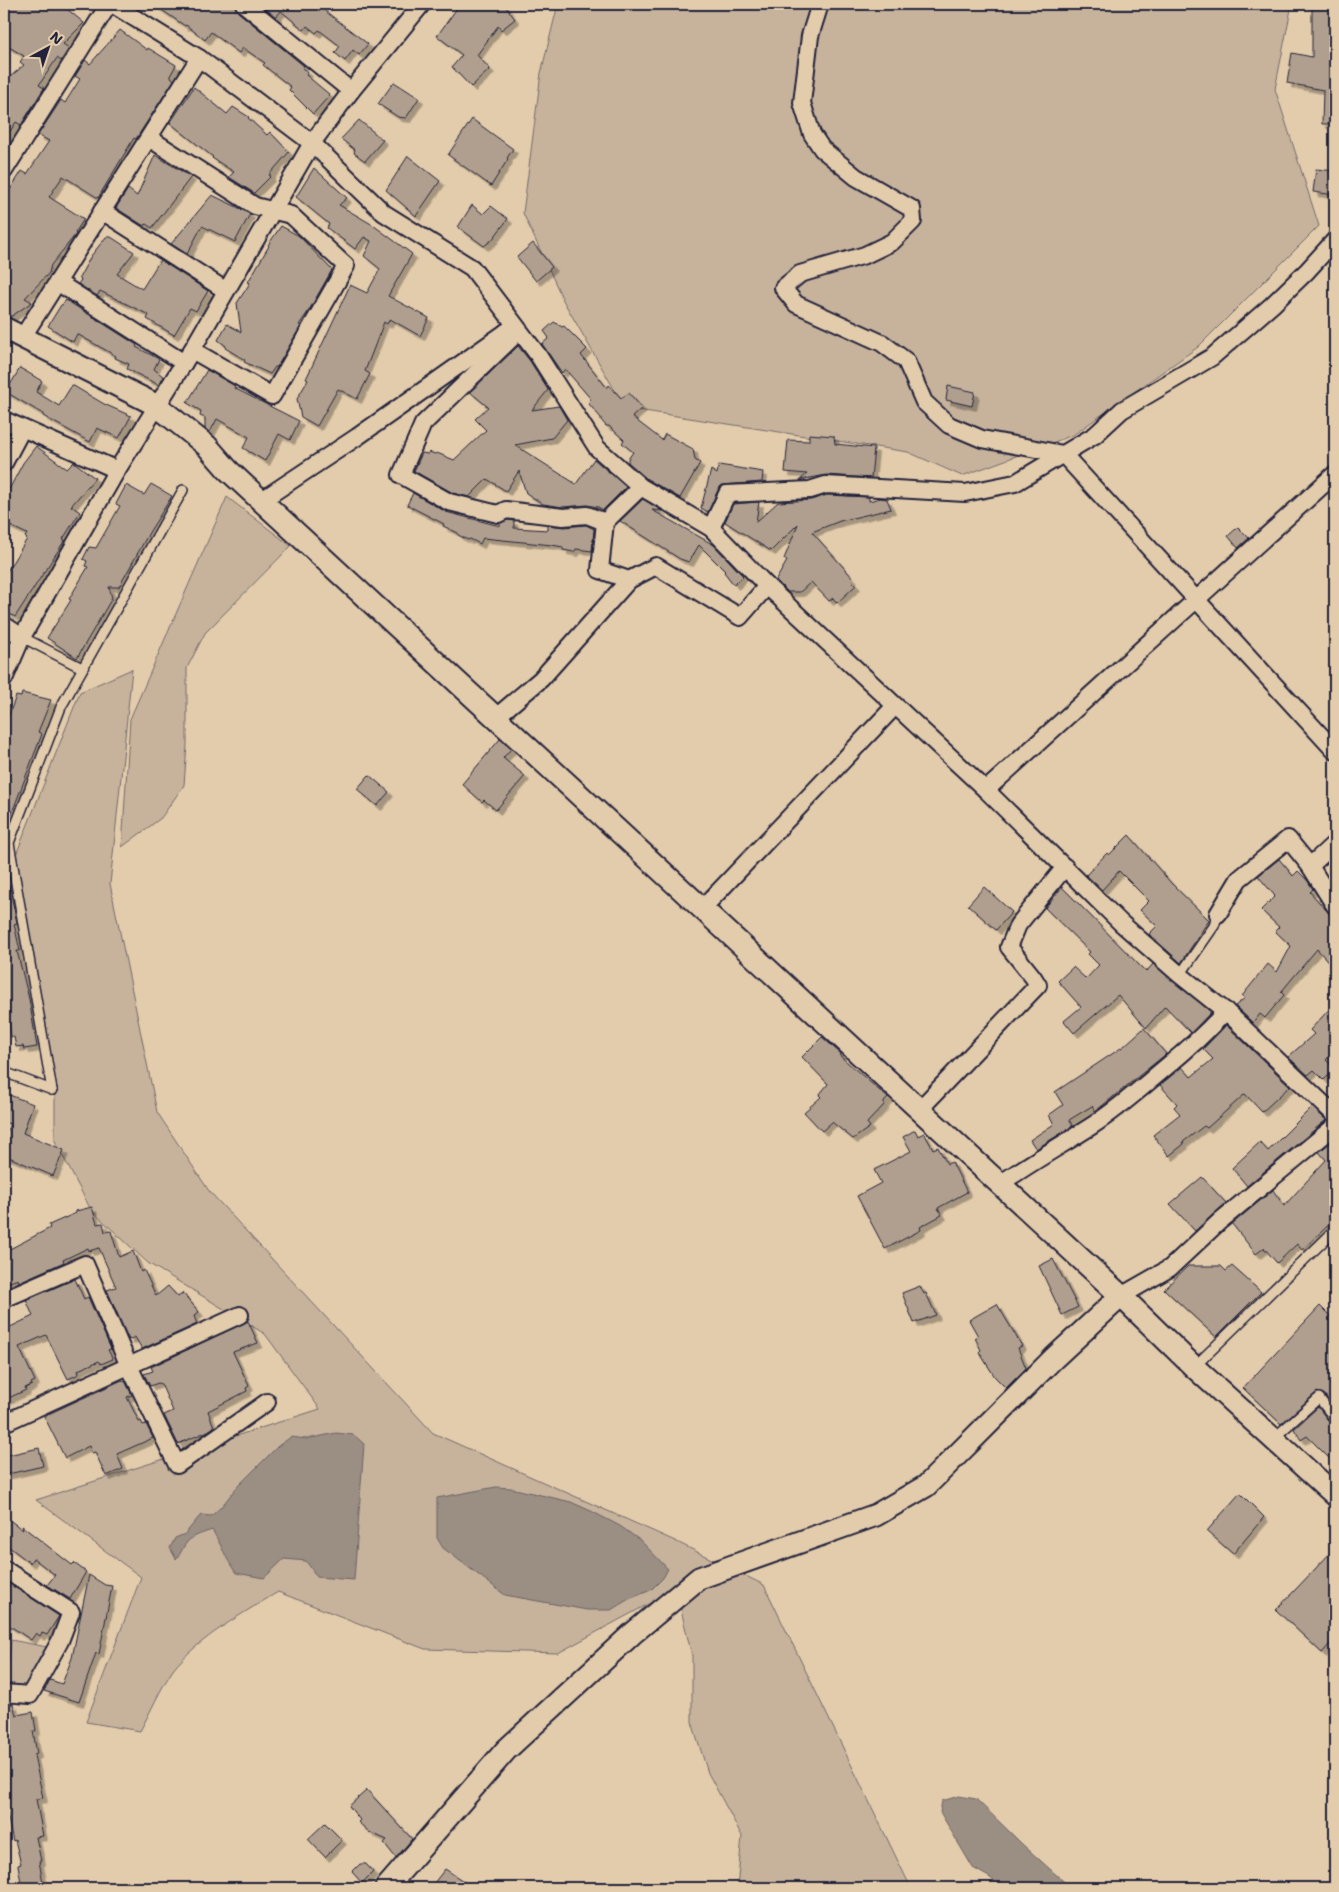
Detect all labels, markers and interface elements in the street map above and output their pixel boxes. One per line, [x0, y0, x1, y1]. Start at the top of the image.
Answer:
north arrow [22, 22, 72, 72]
text: N [46, 28, 66, 49]

